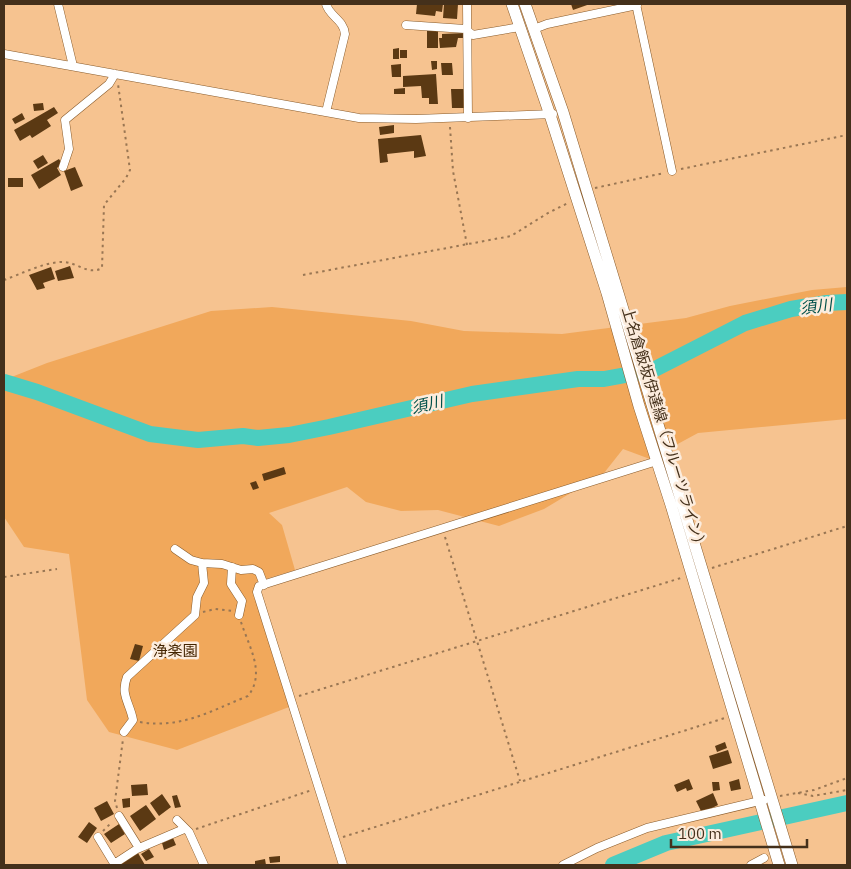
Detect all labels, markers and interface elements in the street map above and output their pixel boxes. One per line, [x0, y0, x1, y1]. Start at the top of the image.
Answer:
water label: 須川 [799, 294, 835, 318]
street label: 上名倉飯坂伊達線（フルーツライン） [618, 304, 711, 553]
water label: 須川 [409, 390, 447, 417]
park label: 浄楽園 [152, 641, 198, 660]
scale bar [671, 816, 807, 848]
text: 100 m [678, 824, 722, 843]

